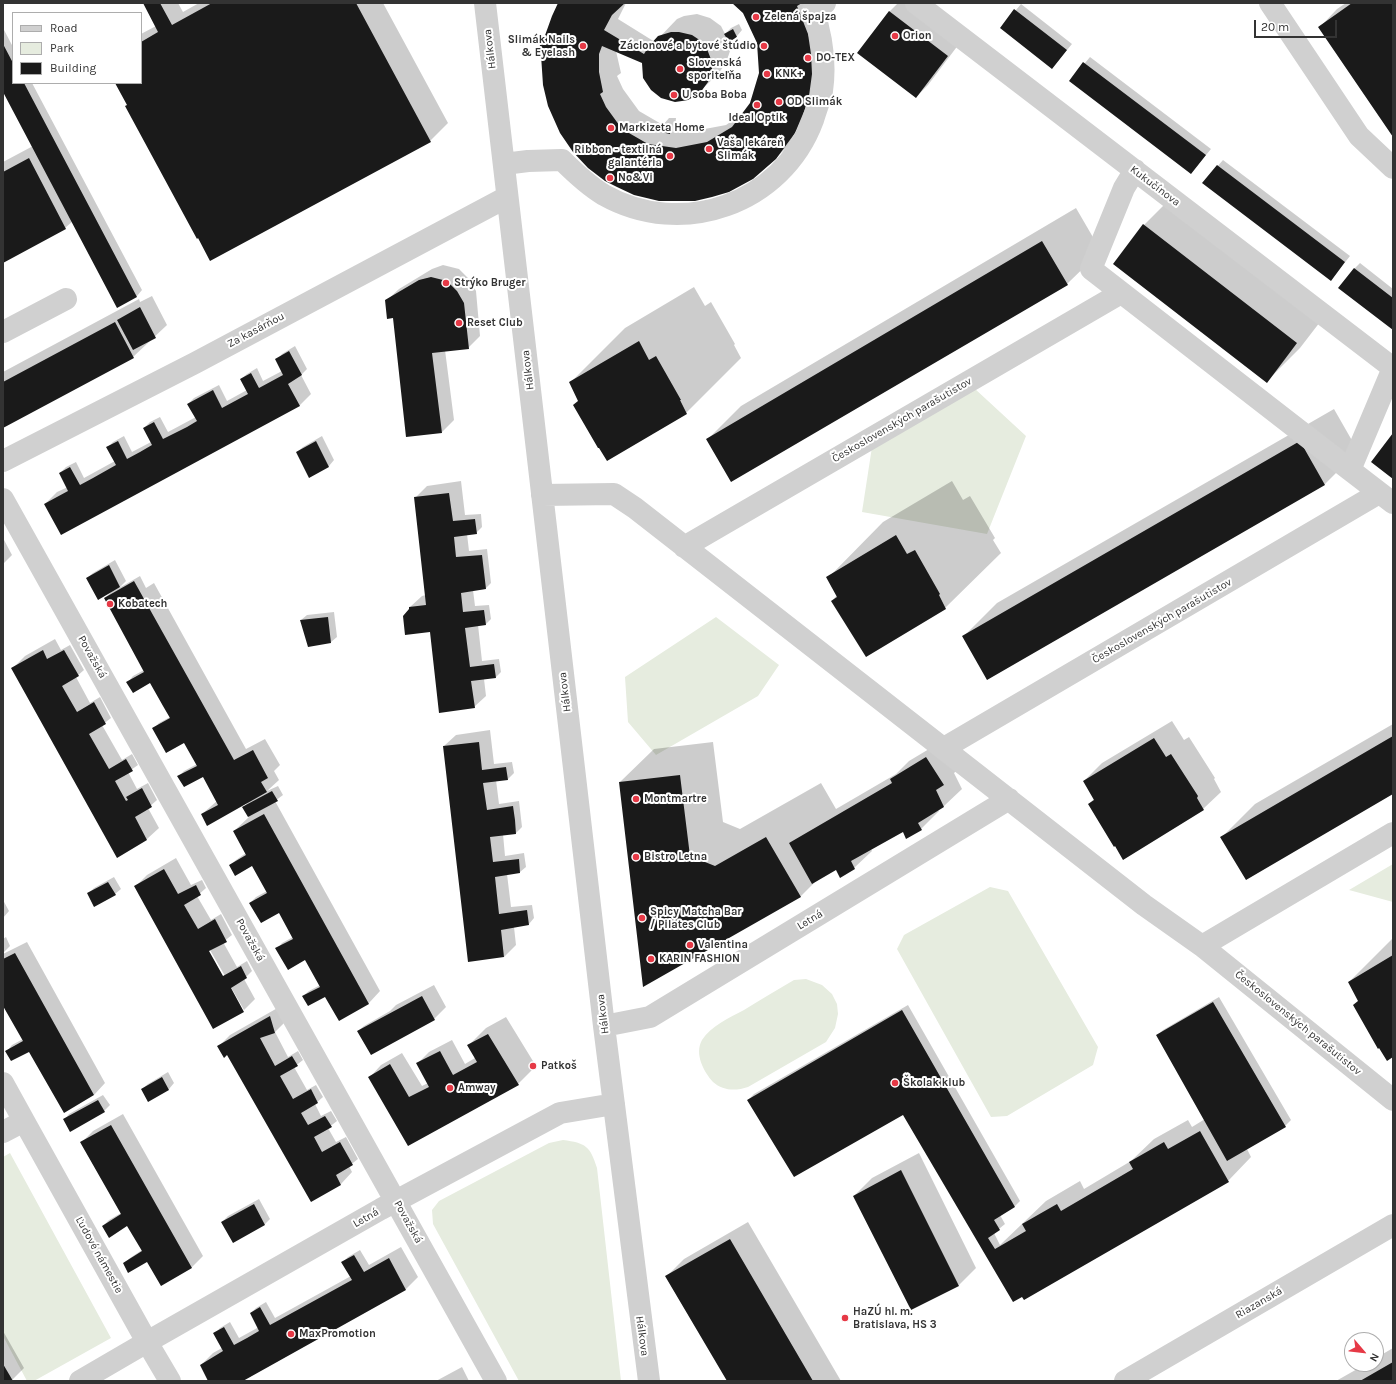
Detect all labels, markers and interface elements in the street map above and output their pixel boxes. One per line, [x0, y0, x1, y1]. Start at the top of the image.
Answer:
place label: Zelená špajza [764, 10, 837, 24]
legend [12, 12, 142, 84]
marker: Zelená špajza [751, 12, 761, 22]
scale bar [1256, 12, 1339, 38]
text: 20 m [1261, 20, 1289, 34]
text: Road [50, 21, 78, 35]
street label: Hálkova [481, 28, 499, 70]
place label: Orion [903, 29, 932, 43]
marker: Orion [890, 31, 900, 41]
place label: Slimák Nails & Eyelash [508, 33, 575, 59]
place label: Záclonové a bytové štúdio [620, 39, 756, 53]
text: Park [50, 41, 74, 55]
marker: Slimák Nails & Eyelash [578, 41, 588, 51]
marker: Záclonové a bytové štúdio [759, 41, 769, 51]
place label: DO-TEX [816, 51, 855, 65]
marker: DO-TEX [803, 53, 813, 63]
place label: Slovenská sporiteľňa [688, 56, 742, 82]
text: Building [50, 61, 96, 75]
marker: Slovenská sporiteľňa [675, 64, 685, 74]
place label: KNK+ [775, 67, 803, 81]
marker: KNK+ [762, 69, 772, 79]
place label: U soba Boba [682, 88, 747, 102]
marker: U soba Boba [669, 90, 679, 100]
place label: OD Slimák [787, 95, 842, 109]
marker: OD Slimák [774, 97, 784, 107]
marker: Ideal Optik [752, 100, 762, 110]
place label: Ideal Optik [728, 111, 786, 125]
place label: Markizeta Home [619, 121, 705, 135]
marker: Markizeta Home [606, 123, 616, 133]
place label: Vaša lekáreň Slimák [717, 136, 784, 162]
place label: Ribbon - textilná galantéria [574, 143, 662, 169]
marker: Vaša lekáreň Slimák [704, 144, 714, 154]
marker: Ribbon - textilná galantéria [665, 151, 675, 161]
street label: Kukučínova [1127, 163, 1183, 209]
place label: No&Vi [618, 171, 653, 185]
marker: No&Vi [605, 173, 615, 183]
place label: Strýko Bruger [454, 276, 526, 290]
marker: Strýko Bruger [441, 278, 451, 288]
street label: Za kasárňou [225, 309, 287, 351]
place label: Reset Club [467, 316, 523, 330]
marker: Reset Club [454, 318, 464, 328]
street label: Hálkova [519, 349, 537, 391]
street label: Československých parašutistov [830, 375, 974, 465]
street label: Československých parašutistov [1090, 576, 1234, 666]
place label: Kobatech [118, 597, 167, 611]
marker: Kobatech [105, 599, 115, 609]
street label: Považská [75, 633, 109, 681]
street label: Hálkova [556, 671, 574, 713]
place label: Montmartre [644, 792, 707, 806]
marker: Montmartre [631, 794, 641, 804]
place label: Bistro Letna [644, 850, 707, 864]
marker: Bistro Letna [631, 852, 641, 862]
place label: Spicy Matcha Bar / Pilates Club [650, 905, 742, 931]
street label: Letná [795, 907, 825, 933]
marker: Spicy Matcha Bar / Pilates Club [637, 913, 647, 923]
street label: Považská [233, 916, 267, 964]
place label: Valentina [698, 938, 748, 952]
marker: Valentina [685, 940, 695, 950]
place label: KARIN FASHION [659, 952, 740, 966]
marker: KARIN FASHION [646, 954, 656, 964]
street label: Československých parašutistov [1232, 968, 1364, 1078]
street label: Hálkova [594, 993, 612, 1035]
place label: Patkoš [541, 1059, 577, 1073]
marker: Patkoš [528, 1061, 538, 1071]
place label: Školak klub [903, 1076, 965, 1090]
marker: Školak klub [890, 1078, 900, 1088]
place label: Amway [458, 1081, 496, 1095]
marker: Amway [445, 1083, 455, 1093]
street label: Považská [391, 1198, 425, 1246]
street label: Letná [351, 1205, 381, 1231]
street label: Ľudové námestie [72, 1214, 126, 1296]
street label: Riazanská [1233, 1284, 1285, 1322]
place label: HaZÚ hl. m. Bratislava, HS 3 [853, 1305, 937, 1331]
marker: HaZÚ hl. m. Bratislava, HS 3 [840, 1313, 850, 1323]
street label: Hálkova [633, 1315, 651, 1357]
place label: MaxPromotion [299, 1327, 376, 1341]
marker: MaxPromotion [286, 1329, 296, 1339]
north arrow [1344, 1332, 1384, 1372]
text: N [1367, 1351, 1382, 1364]

